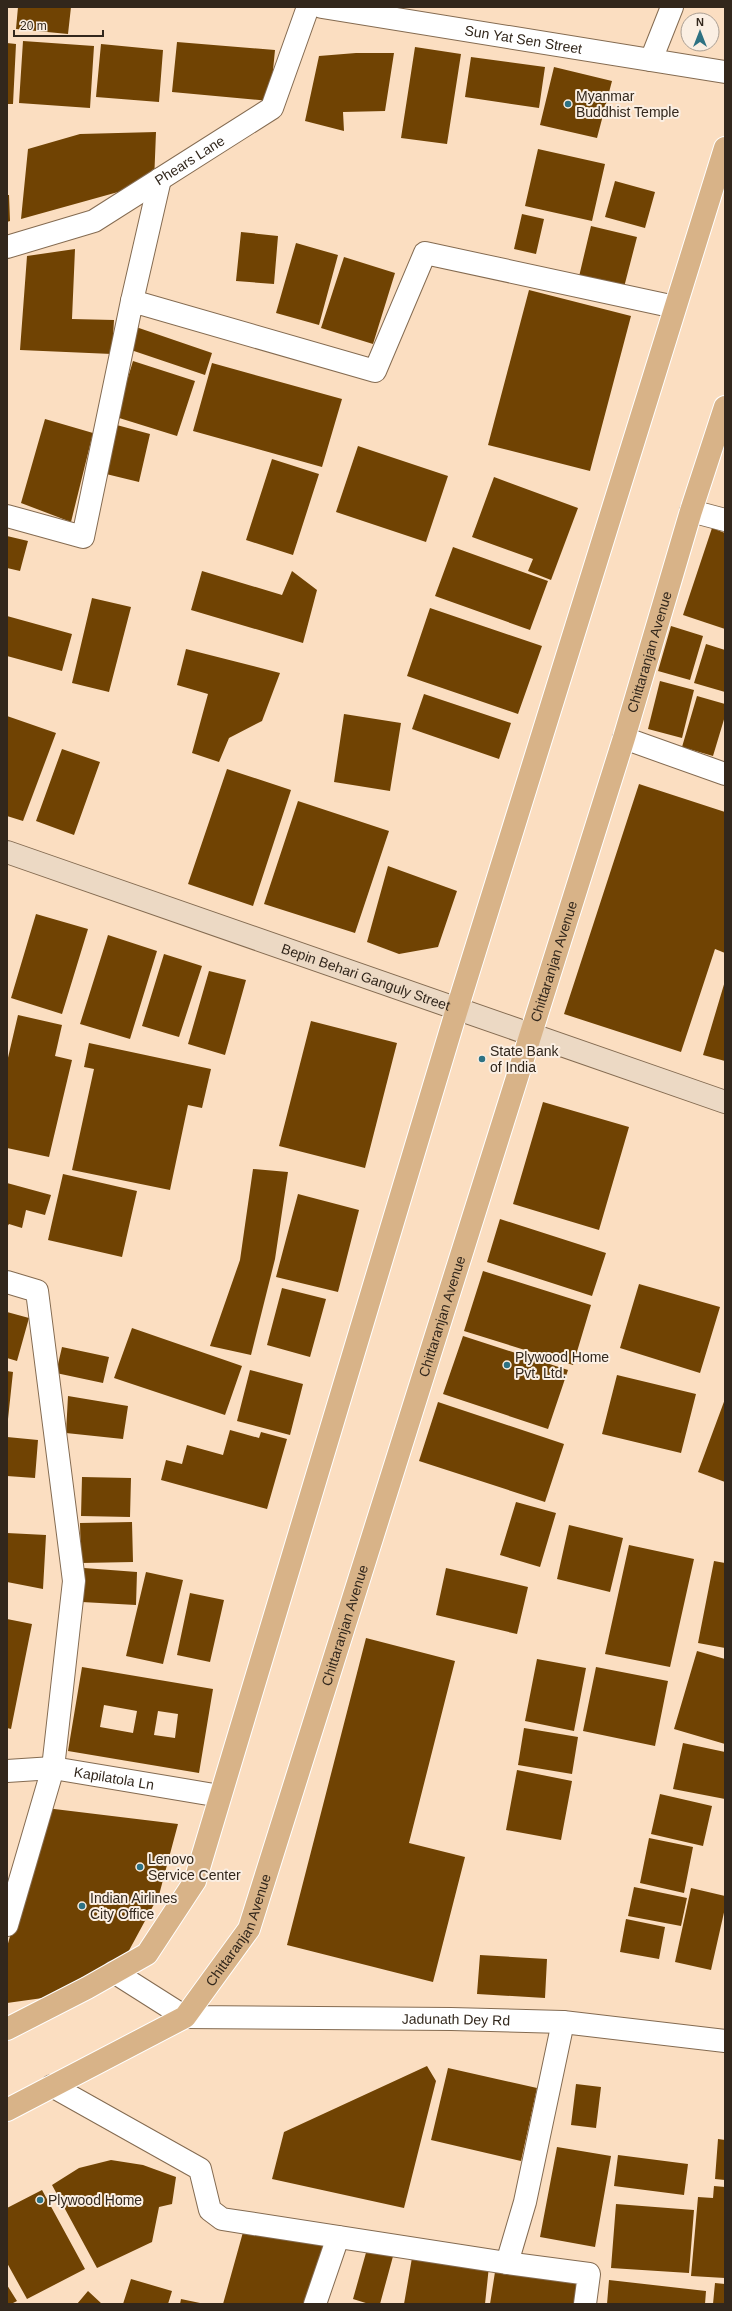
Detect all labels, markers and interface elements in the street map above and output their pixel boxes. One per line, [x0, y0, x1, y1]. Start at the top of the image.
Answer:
scale bar [14, 12, 103, 38]
north arrow [680, 12, 720, 52]
text: N [696, 16, 704, 28]
text: 20 m [20, 19, 47, 33]
street label: Sun Yat Sen Street [464, 22, 583, 57]
place label: Myanmar Buddhist Temple [576, 88, 679, 120]
marker: Myanmar Buddhist Temple [563, 99, 573, 109]
street label: Phears Lane [152, 132, 228, 188]
street label: Chittaranjan Avenue [624, 589, 675, 715]
street label: Chittaranjan Avenue [527, 899, 580, 1024]
street label: Bepin Behari Ganguly Street [279, 940, 452, 1014]
place label: State Bank of India [490, 1043, 559, 1075]
marker: State Bank of India [477, 1054, 487, 1064]
street label: Chittaranjan Avenue [415, 1254, 469, 1379]
place label: Plywood Home Pvt. Ltd. [515, 1349, 609, 1381]
marker: Plywood Home Pvt. Ltd. [502, 1360, 512, 1370]
street label: Chittaranjan Avenue [318, 1563, 371, 1688]
street label: Kapilatola Ln [73, 1764, 155, 1793]
place label: Lenovo Service Center [148, 1851, 241, 1883]
marker: Lenovo Service Center [135, 1862, 145, 1872]
street label: Chittaranjan Avenue [202, 1872, 274, 1989]
place label: Indian Airlines City Office [90, 1890, 177, 1922]
marker: Indian Airlines City Office [77, 1901, 87, 1911]
street label: Jadunath Dey Rd [402, 2011, 510, 2029]
place label: Plywood Home [48, 2192, 142, 2208]
marker: Plywood Home [35, 2195, 45, 2205]

